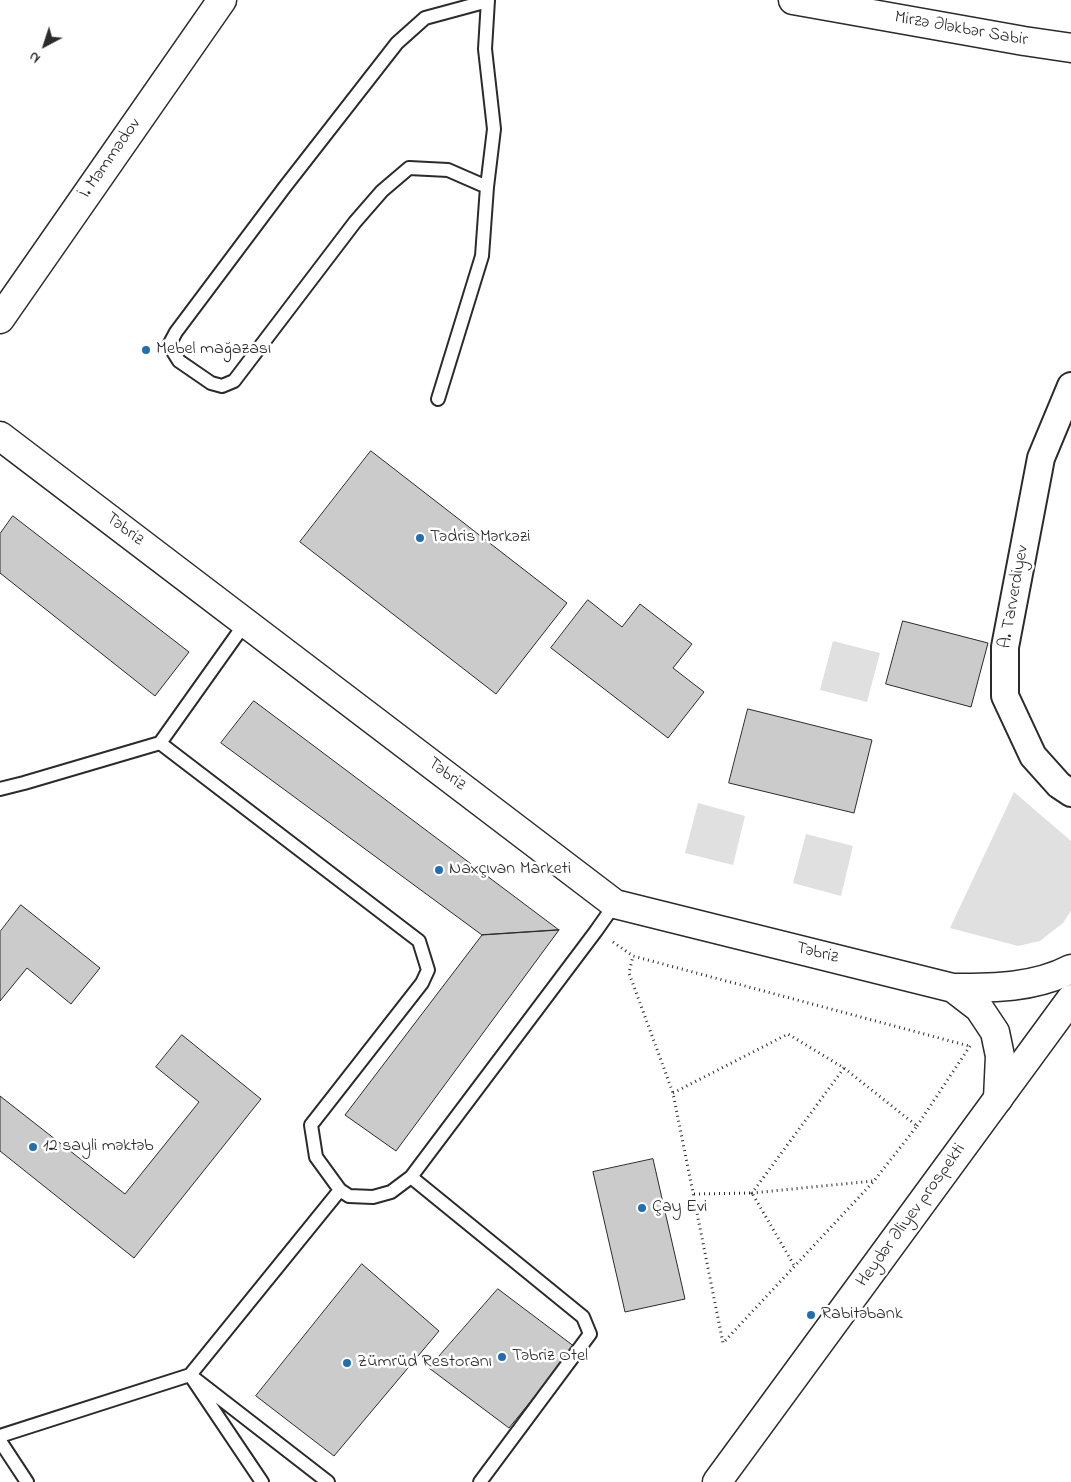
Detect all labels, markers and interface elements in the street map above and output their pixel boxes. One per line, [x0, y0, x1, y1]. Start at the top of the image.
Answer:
street label: Mirzə Ələkbər Sabir [893, 8, 1029, 52]
north arrow [20, 20, 70, 70]
text: N [25, 46, 45, 68]
street label: İ. Məmmədov [75, 115, 147, 203]
place label: Mebel mağazası [156, 339, 271, 361]
marker: Mebel mağazası [140, 344, 152, 356]
street label: Təbriz [100, 509, 148, 551]
place label: Tədris Mərkəzi [430, 527, 530, 549]
marker: Tədris Mərkəzi [414, 532, 426, 544]
street label: A. Tarverdiyev [995, 544, 1035, 650]
street label: Təbriz [422, 754, 470, 796]
place label: Naxçıvan Marketi [449, 859, 571, 881]
marker: Naxçıvan Marketi [433, 864, 445, 876]
street label: Təbriz [794, 938, 840, 970]
place label: 12 sayli məktəb [43, 1136, 154, 1158]
street label: Heydər Əliyev prospekti [853, 1140, 971, 1292]
marker: 12 sayli məktəb [27, 1141, 39, 1153]
place label: Çay Evi [652, 1197, 707, 1219]
marker: Çay Evi [636, 1202, 648, 1214]
place label: Rabitəbank [821, 1304, 903, 1326]
marker: Rabitəbank [805, 1309, 817, 1321]
place label: Təbriz Otel [512, 1346, 588, 1368]
marker: Təbriz Otel [496, 1351, 508, 1363]
place label: Zümrüd Restoranı [357, 1352, 492, 1374]
marker: Zümrüd Restoranı [341, 1357, 353, 1369]

